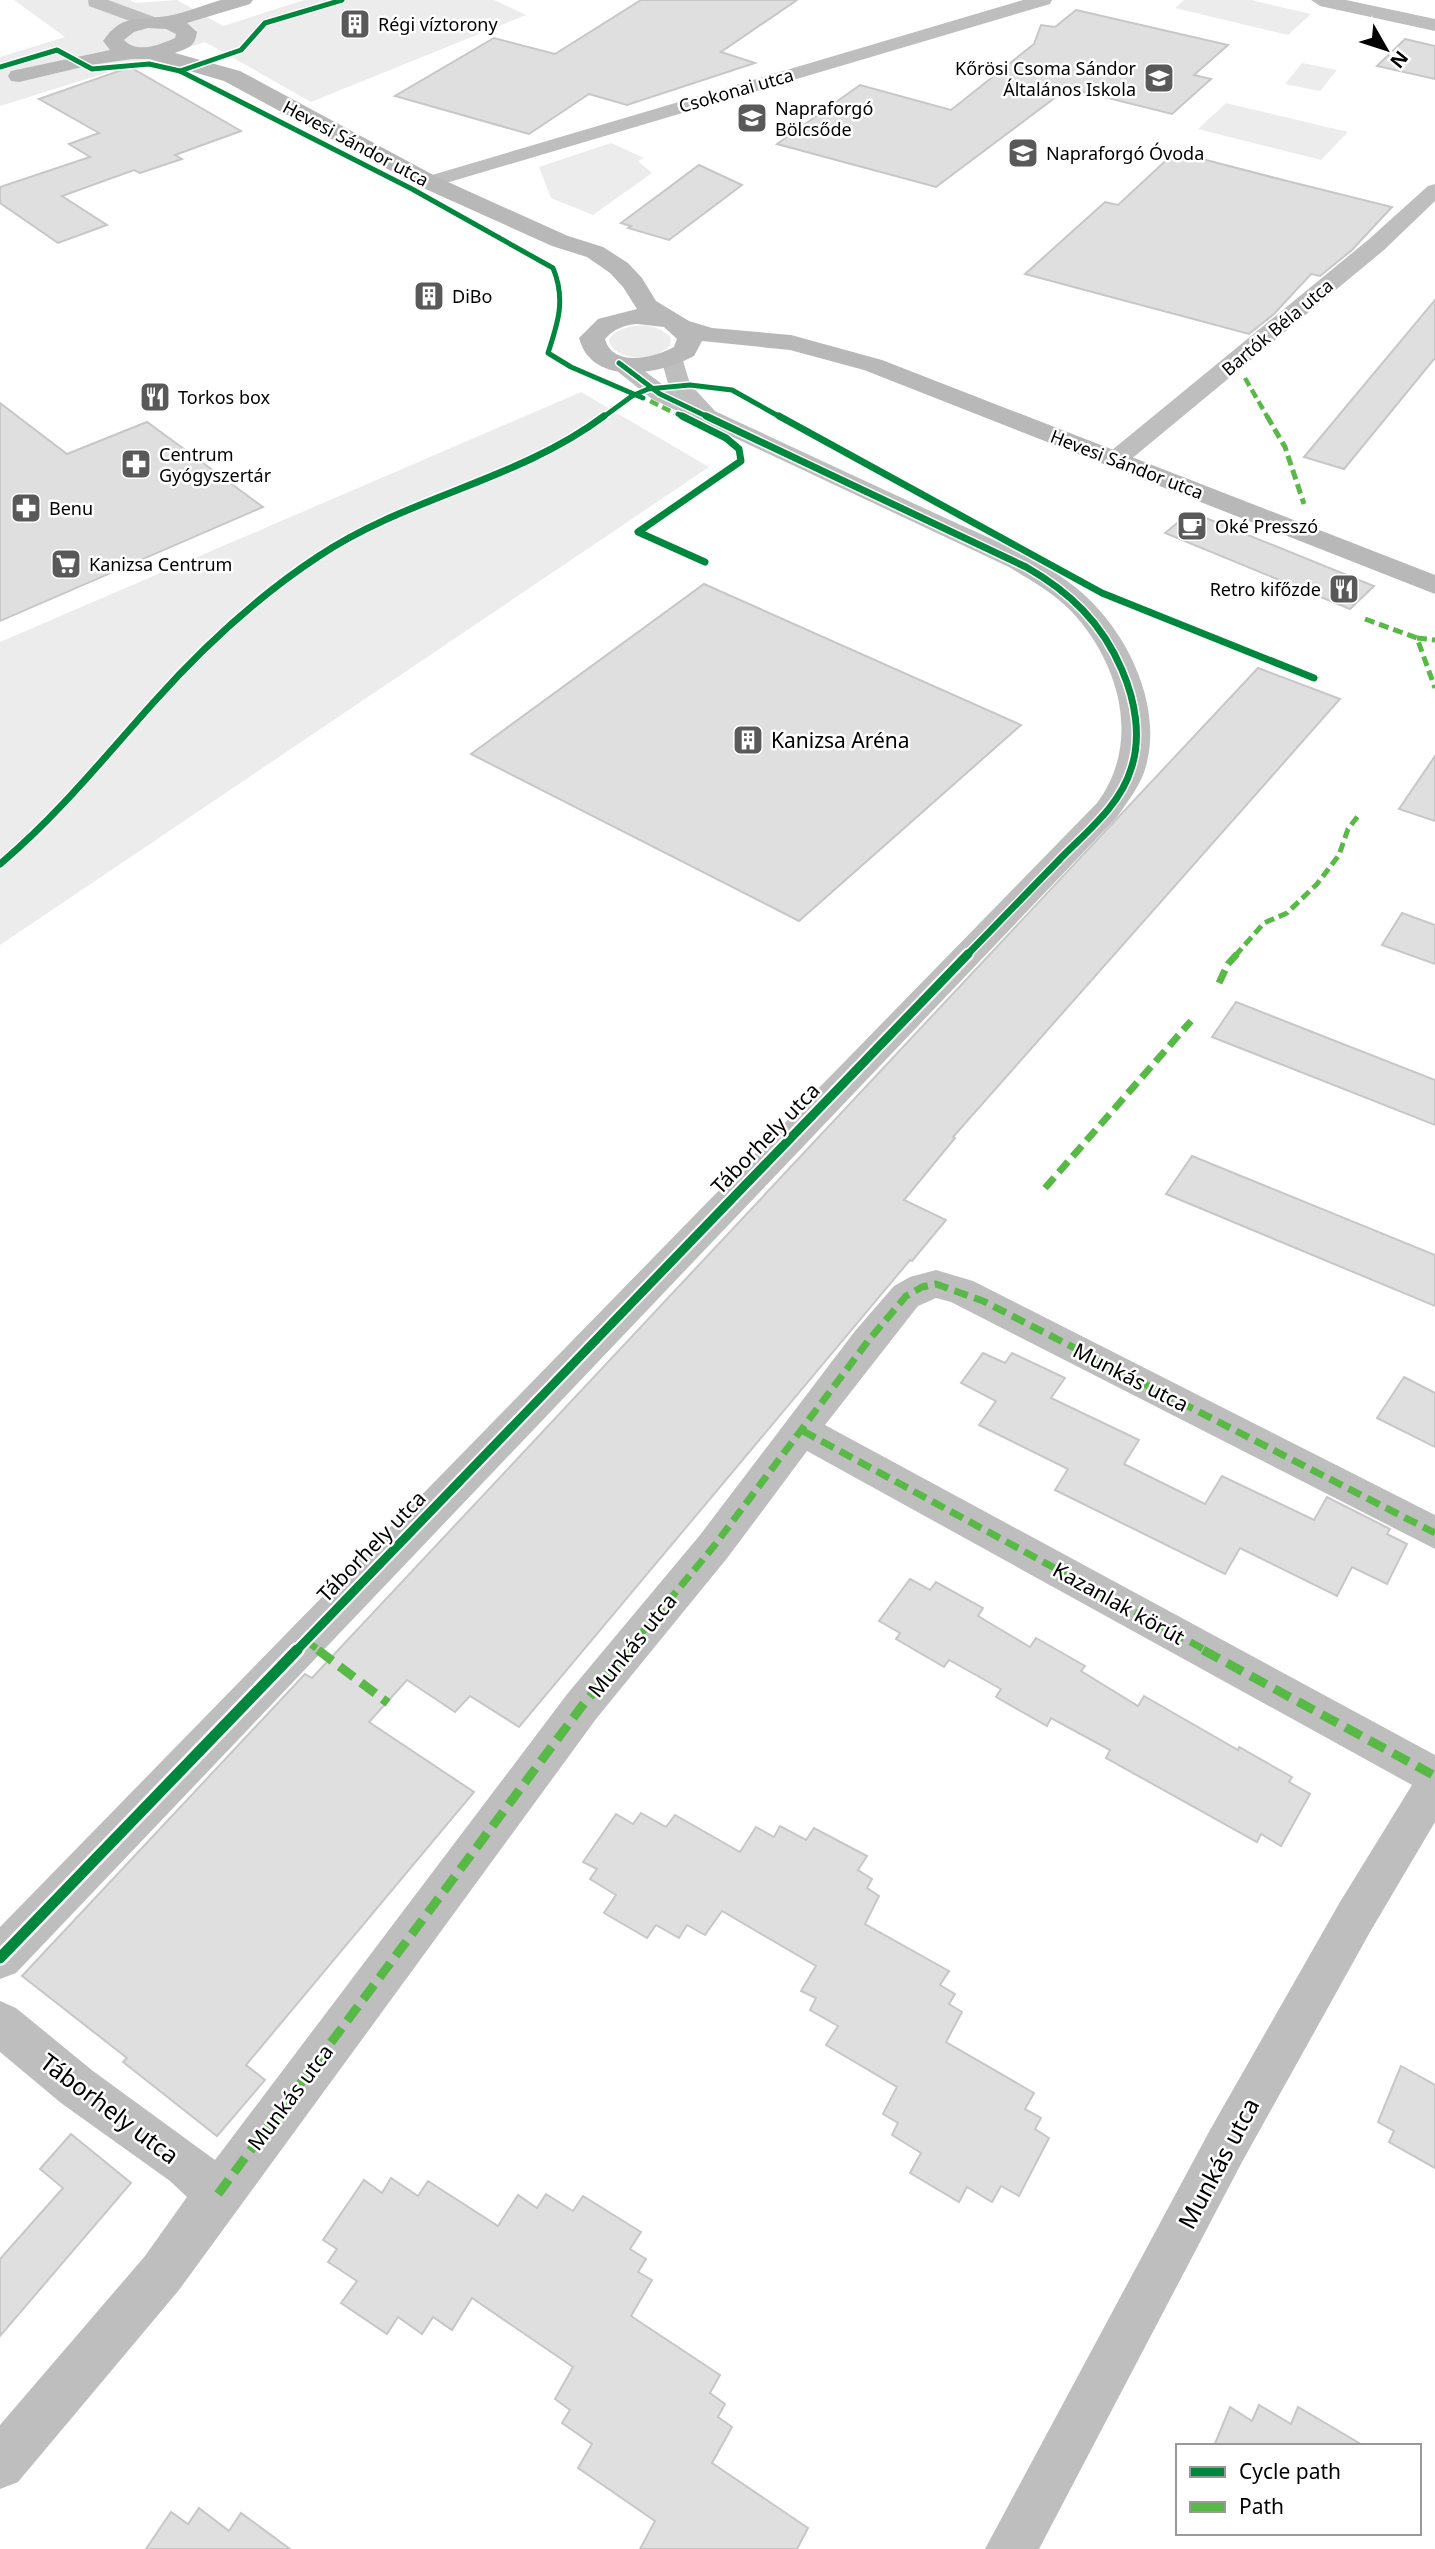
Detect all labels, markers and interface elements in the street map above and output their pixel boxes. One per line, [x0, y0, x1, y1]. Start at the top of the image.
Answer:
building icon: Régi víztorony [338, 7, 372, 41]
place label: Régi víztorony [378, 12, 498, 36]
north arrow [1351, 14, 1421, 84]
text: N [1384, 46, 1414, 74]
place label: Kőrösi Csoma Sándor Általános Iskola [955, 56, 1137, 101]
school or university icon: Kőrösi Csoma Sándor Általános Iskola [1142, 61, 1176, 95]
street label: Csokonai utca [676, 62, 796, 118]
street label: Hevesi Sándor utca [279, 94, 433, 192]
place label: Napraforgó Bölcsőde [775, 96, 873, 141]
school or university icon: Napraforgó Bölcsőde [735, 101, 769, 135]
school or university icon: Napraforgó Óvoda [1006, 136, 1040, 170]
place label: Napraforgó Óvoda [1046, 141, 1204, 165]
street label: Bartók Béla utca [1216, 273, 1338, 381]
building icon: DiBo [412, 279, 446, 313]
place label: DiBo [452, 284, 492, 308]
restaurant icon: Torkos box [138, 380, 172, 414]
place label: Torkos box [178, 385, 270, 409]
street label: Hevesi Sándor utca [1047, 424, 1207, 504]
place label: Centrum Gyógyszertár [159, 442, 272, 487]
pharmacy icon: Centrum Gyógyszertár [119, 447, 153, 481]
pharmacy icon: Benu [9, 491, 43, 525]
place label: Benu [49, 496, 93, 520]
cafe icon: Oké Presszó [1175, 509, 1209, 543]
place label: Oké Presszó [1215, 514, 1318, 538]
supermarket icon: Kanizsa Centrum [49, 547, 83, 581]
place label: Kanizsa Centrum [89, 552, 232, 576]
restaurant icon: Retro kifőzde [1327, 572, 1361, 606]
place label: Retro kifőzde [1210, 577, 1321, 601]
building icon: Kanizsa Aréna [731, 723, 765, 757]
place label: Kanizsa Aréna [771, 726, 910, 754]
street label: Táborhely utca [705, 1076, 825, 1200]
street label: Munkás utca [1069, 1336, 1193, 1418]
street label: Táborhely utca [311, 1484, 431, 1608]
street label: Kazanlak körút [1048, 1555, 1190, 1651]
street label: Munkás utca [581, 1587, 683, 1703]
street label: Munkás utca [241, 2038, 339, 2156]
street label: Táborhely utca [34, 2045, 186, 2171]
street label: Munkás utca [1170, 2092, 1266, 2234]
legend [1176, 2444, 1421, 2535]
text: Cycle path [1239, 2457, 1341, 2485]
text: Path [1239, 2492, 1284, 2520]

